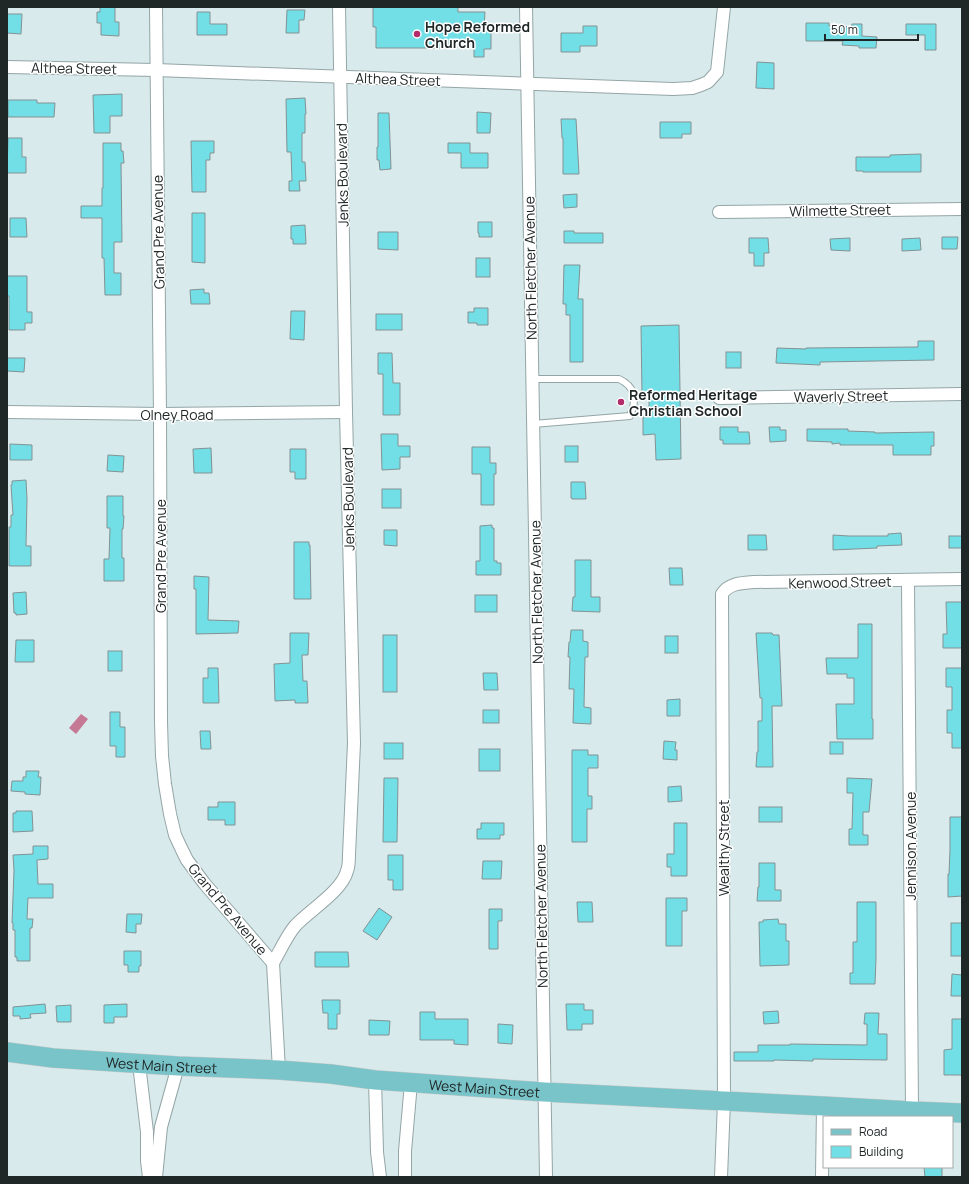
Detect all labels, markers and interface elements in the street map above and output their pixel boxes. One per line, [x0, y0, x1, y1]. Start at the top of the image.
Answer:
scale bar [825, 16, 918, 42]
place label: Hope Reformed Church [425, 17, 530, 52]
text: 50 m [831, 21, 858, 38]
marker: Hope Reformed Church [412, 29, 422, 39]
street label: Althea Street [31, 58, 117, 78]
street label: Althea Street [355, 68, 442, 90]
street label: Jenks Boulevard [332, 123, 352, 227]
street label: Grand Pre Avenue [148, 175, 168, 289]
street label: North Fletcher Avenue [519, 196, 541, 340]
street label: Wilmette Street [789, 200, 891, 220]
place label: Reformed Heritage Christian School [629, 385, 757, 420]
street label: Waverly Street [794, 386, 889, 406]
marker: Reformed Heritage Christian School [616, 397, 626, 407]
street label: Olney Road [140, 405, 214, 424]
street label: Jenks Boulevard [338, 447, 358, 551]
street label: Grand Pre Avenue [151, 499, 170, 613]
street label: North Fletcher Avenue [525, 520, 547, 664]
street label: Kenwood Street [788, 572, 892, 592]
street label: Jennison Avenue [901, 791, 920, 901]
street label: Wealthy Street [714, 799, 733, 896]
street label: North Fletcher Avenue [530, 844, 552, 988]
street label: Grand Pre Avenue [184, 859, 272, 959]
street label: West Main Street [105, 1052, 218, 1077]
street label: West Main Street [428, 1074, 541, 1101]
legend [823, 1116, 953, 1168]
text: Road [859, 1123, 887, 1140]
text: Building [859, 1143, 903, 1160]

